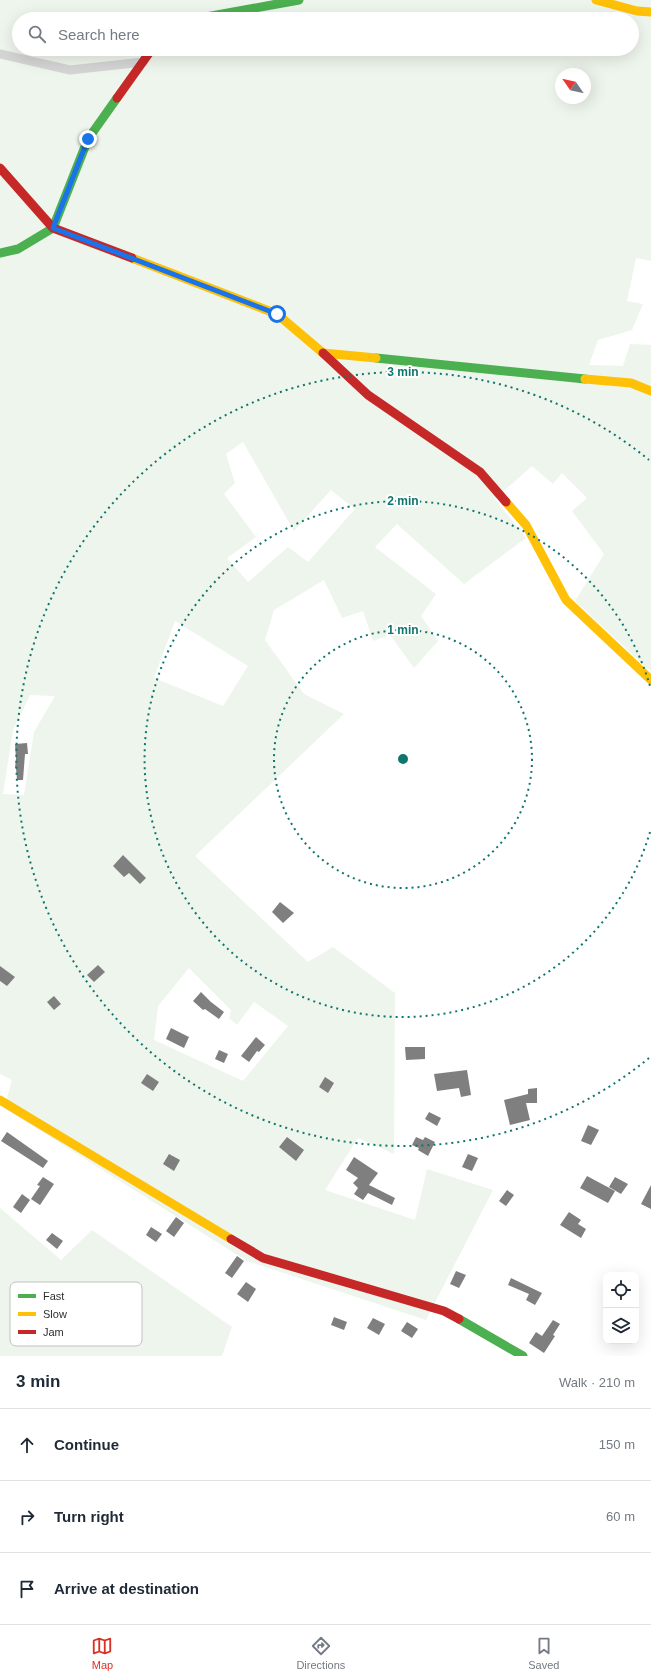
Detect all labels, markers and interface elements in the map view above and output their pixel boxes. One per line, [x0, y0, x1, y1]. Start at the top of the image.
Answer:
search box [12, 12, 639, 56]
icon: search [26, 23, 48, 45]
text: Search here [58, 26, 140, 43]
north arrow [555, 68, 591, 104]
route end [79, 130, 97, 148]
route start [268, 305, 286, 323]
text: 3 min [387, 365, 419, 379]
text: 2 min [387, 494, 419, 508]
text: 1 min [387, 623, 419, 637]
centre of rings [396, 752, 410, 766]
map controls [603, 1272, 639, 1344]
button: locate [603, 1272, 639, 1308]
legend [10, 1282, 142, 1346]
text: Fast [43, 1290, 64, 1302]
text: Slow [43, 1308, 67, 1320]
button: layers [603, 1308, 639, 1344]
text: Jam [43, 1326, 64, 1338]
text: 3 min [16, 1372, 60, 1391]
text: Walk · 210 m [559, 1375, 635, 1390]
icon: ahead [16, 1434, 38, 1456]
text: Continue [54, 1436, 119, 1453]
text: 150 m [599, 1437, 635, 1452]
icon: right [16, 1506, 38, 1528]
text: Turn right [54, 1508, 124, 1525]
text: 60 m [606, 1509, 635, 1524]
icon: arrive [16, 1578, 38, 1600]
text: Arrive at destination [54, 1580, 199, 1597]
tab: Map [91, 1635, 113, 1671]
tab: Directions [296, 1635, 345, 1671]
tab: Saved [528, 1635, 559, 1671]

